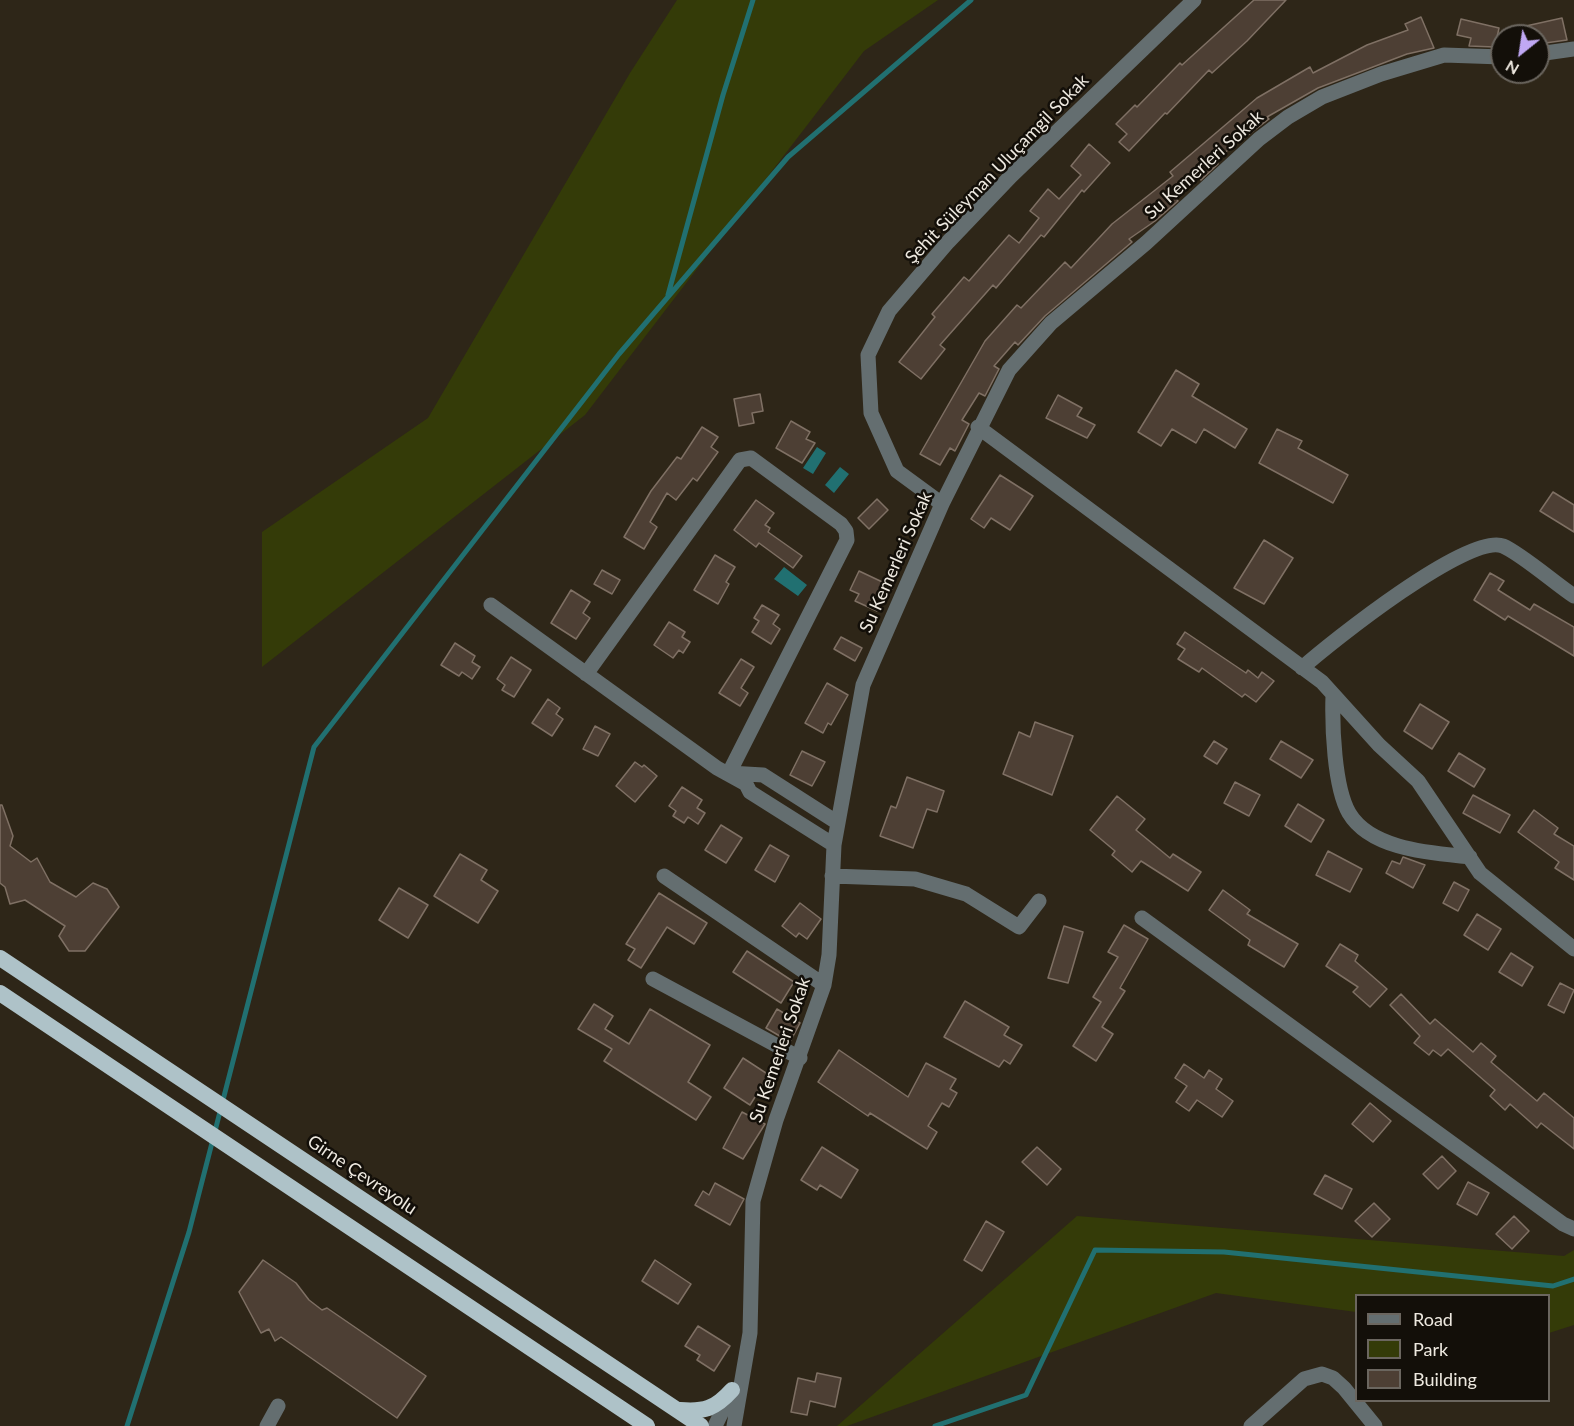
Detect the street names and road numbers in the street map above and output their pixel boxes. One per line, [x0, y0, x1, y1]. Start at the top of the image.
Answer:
street label: Şehit Süleyman Uluçamgil Sokak [901, 70, 1093, 268]
street label: Su Kemerleri Sokak [1140, 106, 1268, 224]
street label: Su Kemerleri Sokak [855, 488, 937, 636]
street label: Su Kemerleri Sokak [745, 975, 815, 1125]
street label: Girne Çevreyolu [303, 1130, 421, 1220]

